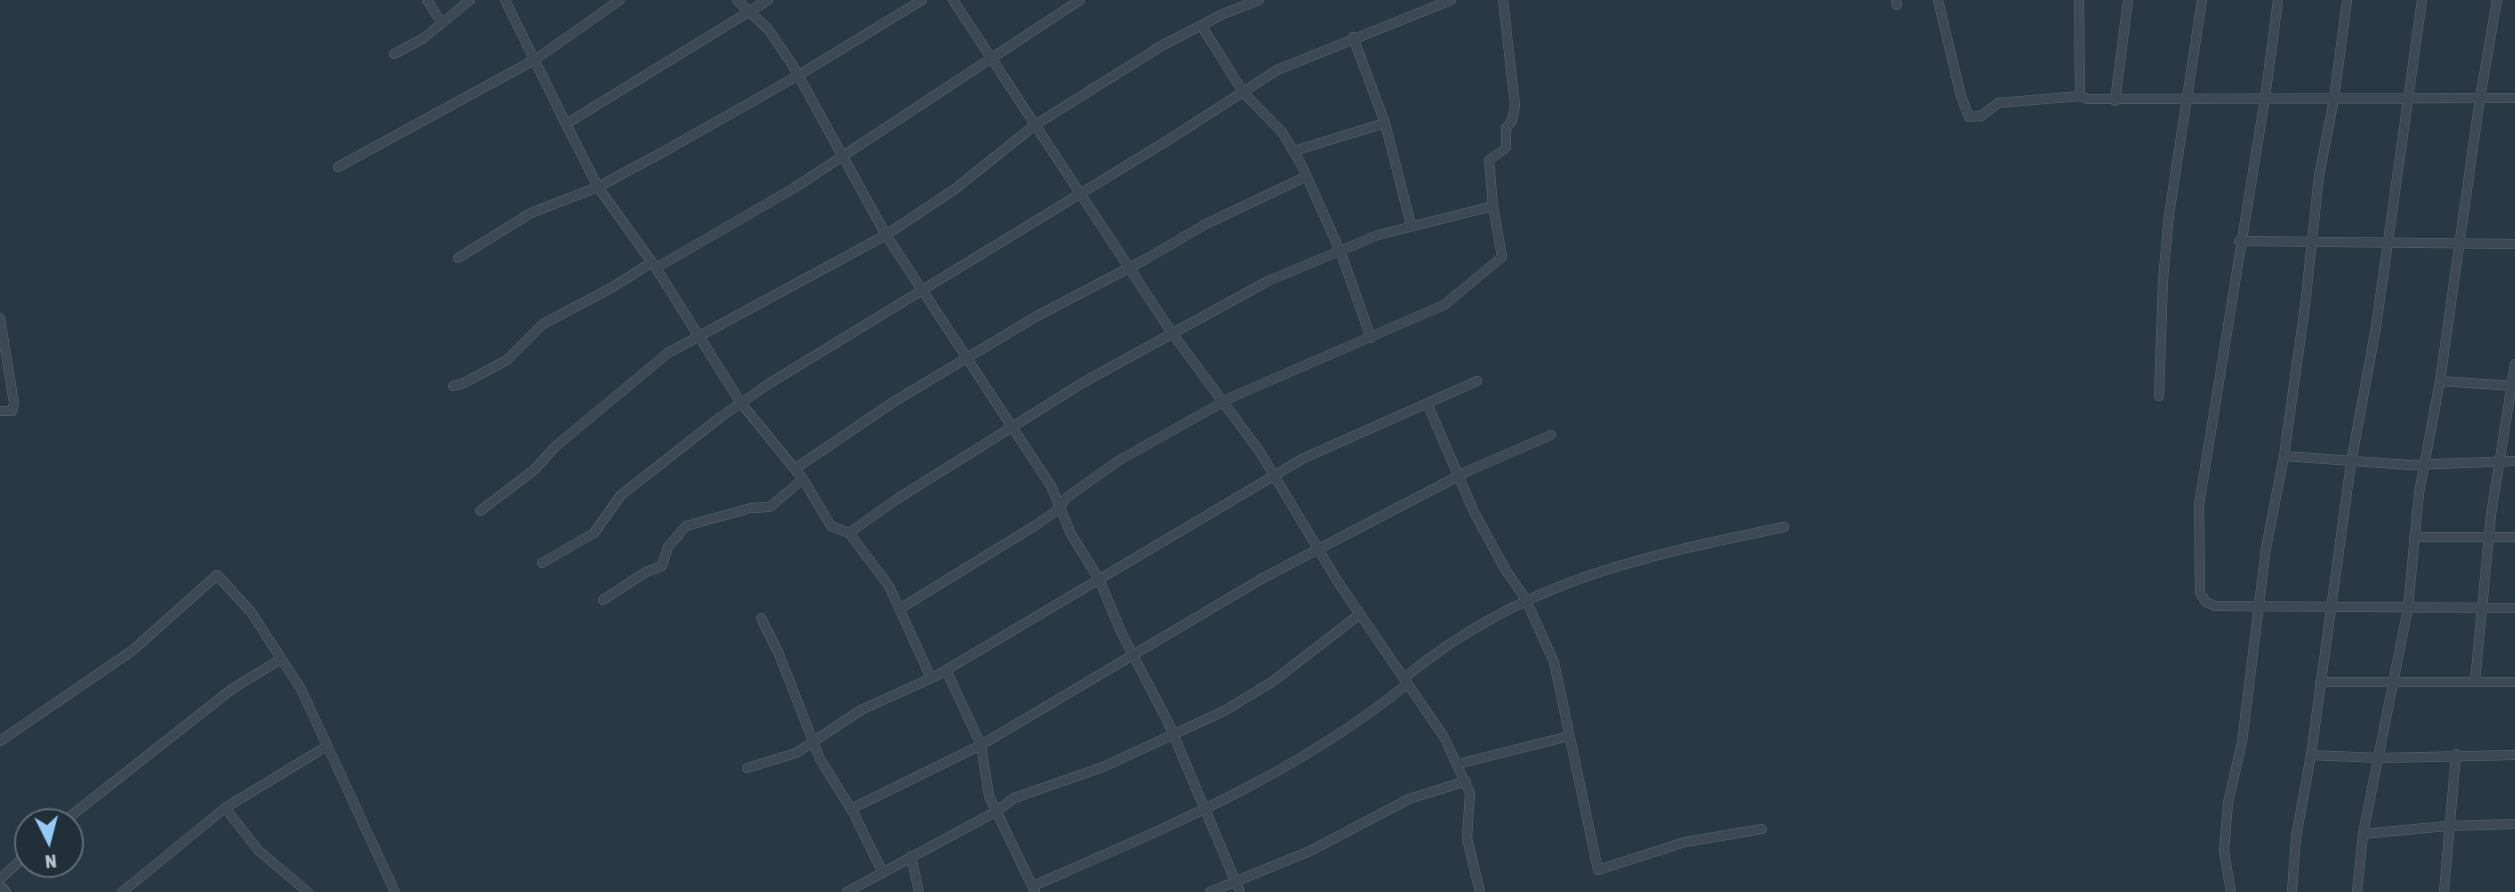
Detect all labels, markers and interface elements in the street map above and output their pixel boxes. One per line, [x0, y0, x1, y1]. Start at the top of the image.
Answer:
north arrow [14, 808, 84, 878]
text: N [44, 850, 58, 873]

